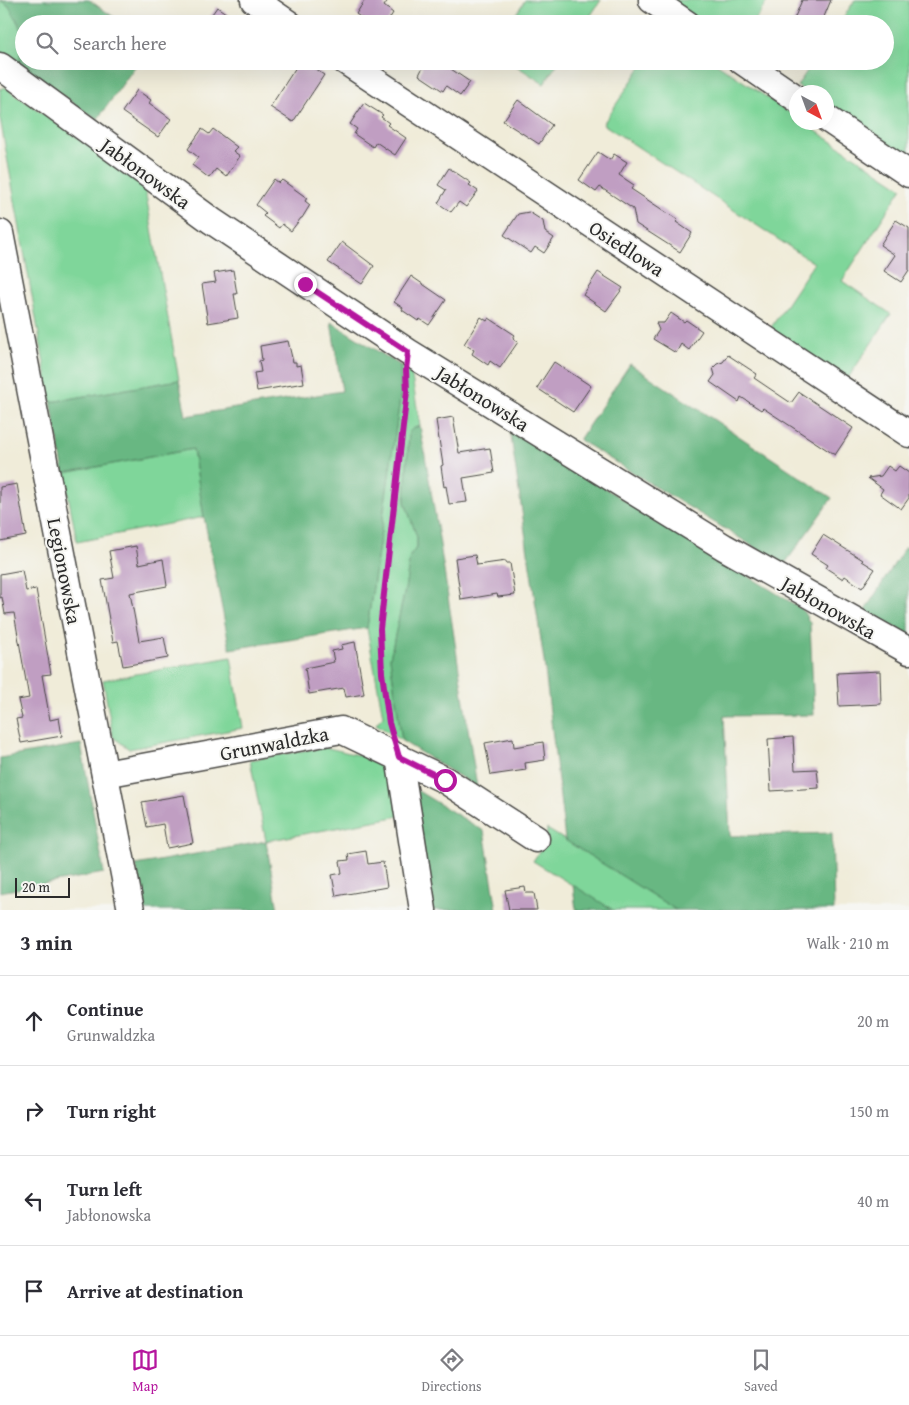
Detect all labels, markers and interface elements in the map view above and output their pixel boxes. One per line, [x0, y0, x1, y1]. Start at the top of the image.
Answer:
search box [15, 15, 894, 70]
icon: search [33, 29, 61, 57]
text: Search here [73, 29, 167, 57]
north arrow [789, 85, 834, 130]
street label: Jabłonowska [93, 129, 197, 216]
street label: Osiedlowa [584, 213, 671, 284]
route end [294, 273, 317, 296]
street label: Jabłonowska [428, 356, 536, 438]
street label: Legionowska [40, 515, 90, 627]
street label: Jabłonowska [774, 567, 882, 646]
street label: Grunwaldzka [217, 718, 331, 768]
route start [434, 769, 457, 792]
scale bar [15, 875, 70, 898]
text: 20 m [22, 877, 50, 897]
text: 3 min [20, 927, 72, 958]
text: Walk · 210 m [806, 931, 889, 955]
text: Continue [67, 995, 144, 1023]
icon: ahead [20, 1007, 48, 1035]
text: 20 m [857, 1009, 889, 1033]
text: Grunwaldzka [67, 1023, 155, 1047]
icon: right [20, 1097, 48, 1125]
text: Turn right [67, 1097, 156, 1125]
text: 150 m [849, 1099, 889, 1123]
text: Turn left [67, 1175, 142, 1203]
icon: left [20, 1187, 48, 1215]
text: 40 m [857, 1189, 889, 1213]
text: Jabłonowska [67, 1203, 151, 1227]
icon: arrive [20, 1277, 48, 1305]
text: Arrive at destination [67, 1277, 243, 1305]
tab: Map [131, 1346, 159, 1396]
tab: Directions [421, 1346, 482, 1396]
tab: Saved [744, 1346, 778, 1396]

